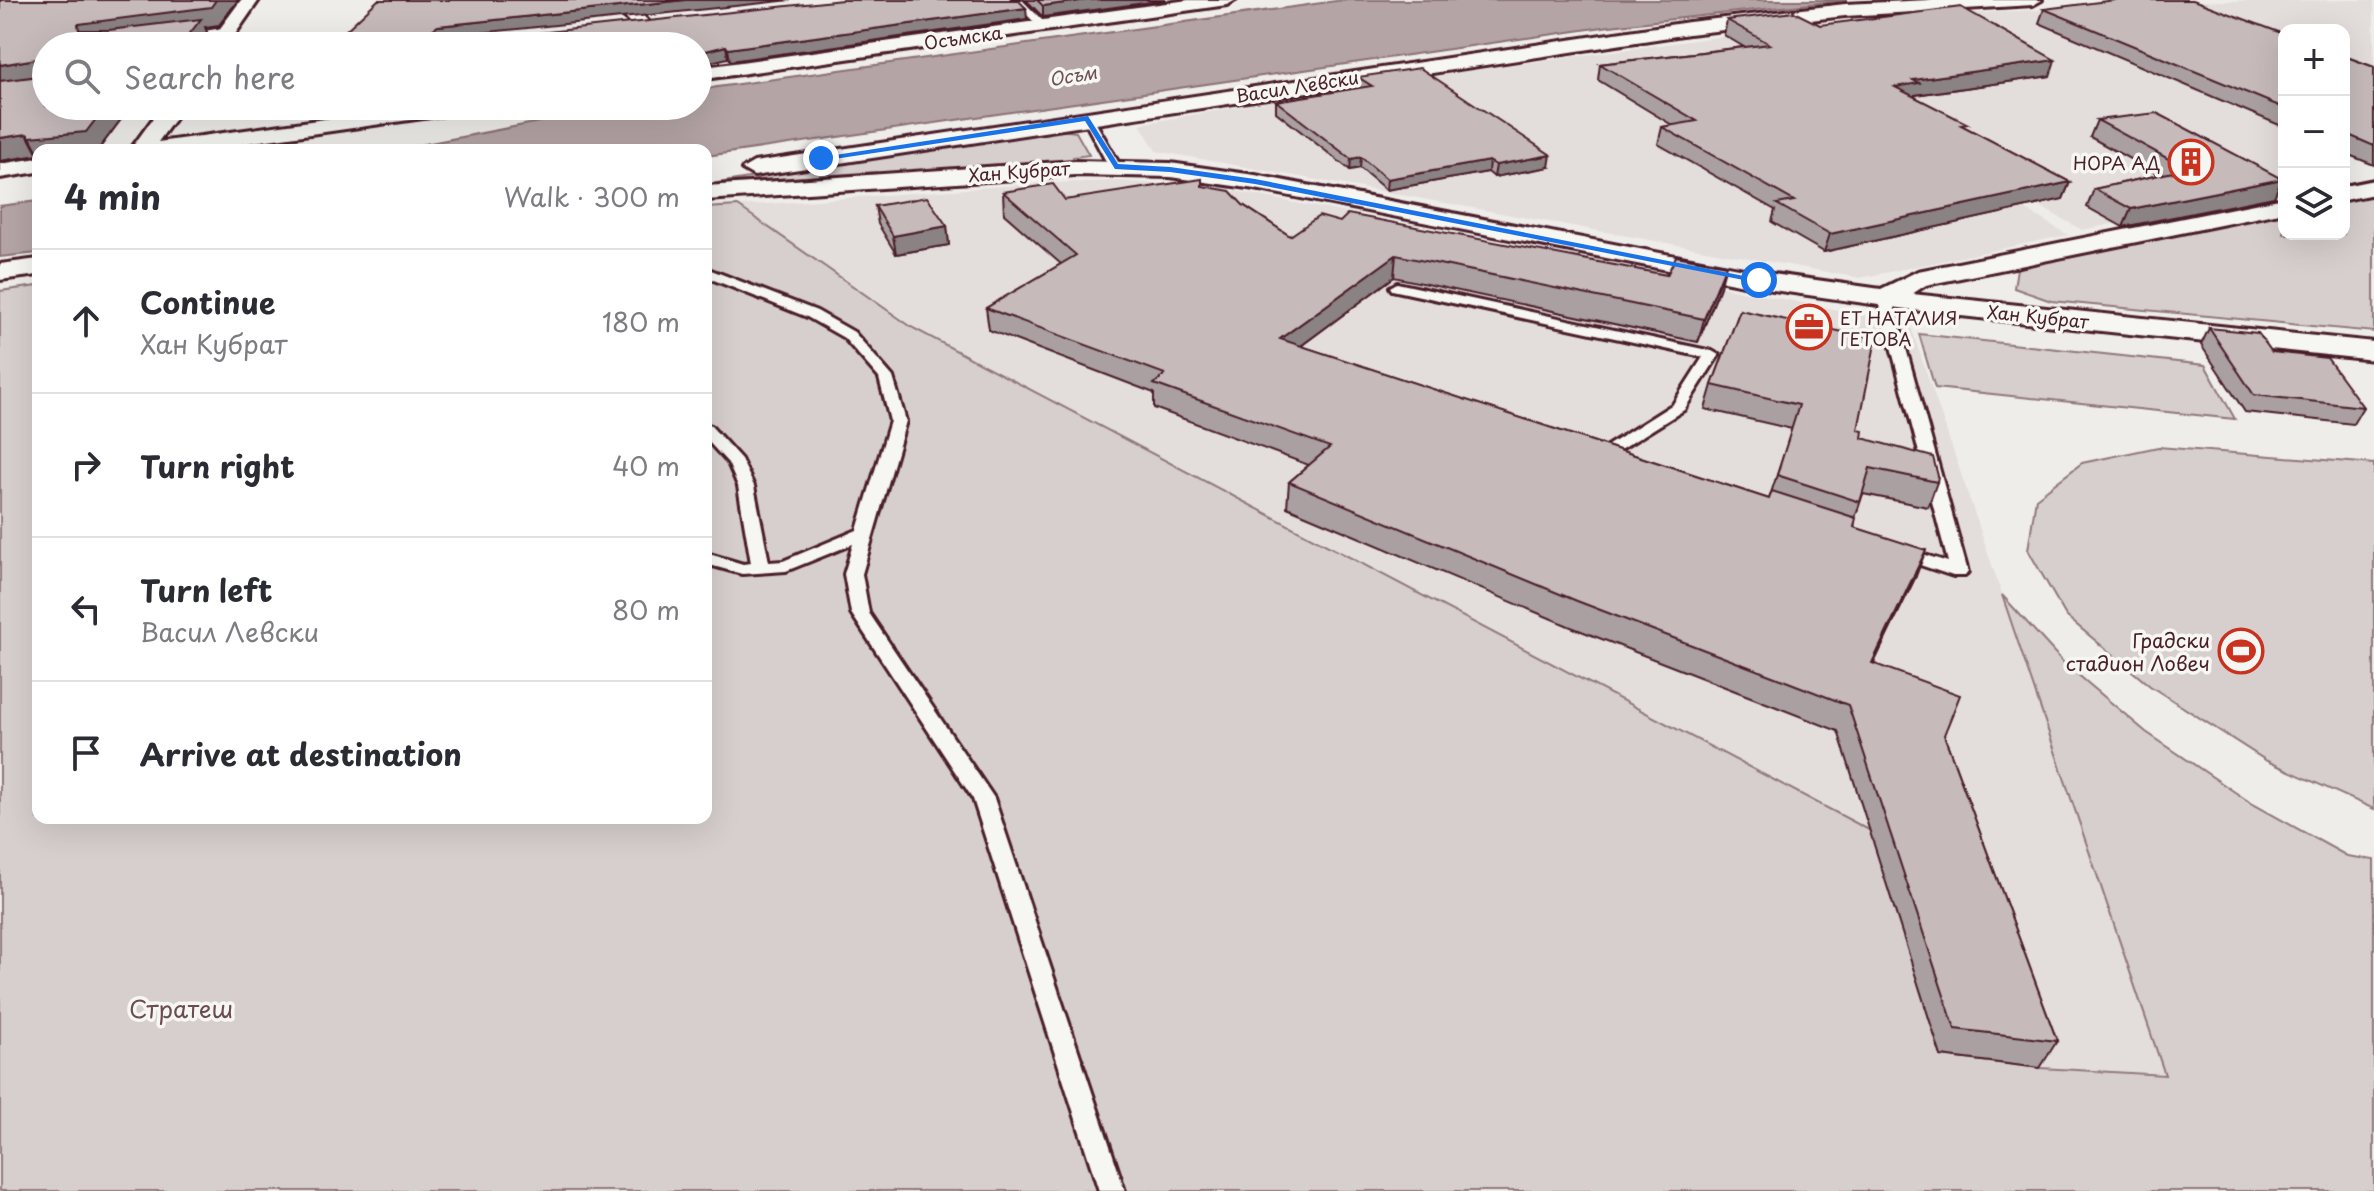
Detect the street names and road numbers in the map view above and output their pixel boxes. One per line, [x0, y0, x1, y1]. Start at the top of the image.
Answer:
street label: Осъмска [922, 18, 1005, 56]
street label: Васил Левски [1234, 63, 1360, 109]
street label: Хан Кубрат [967, 154, 1072, 188]
street label: Хан Кубрат [1986, 297, 2091, 335]

